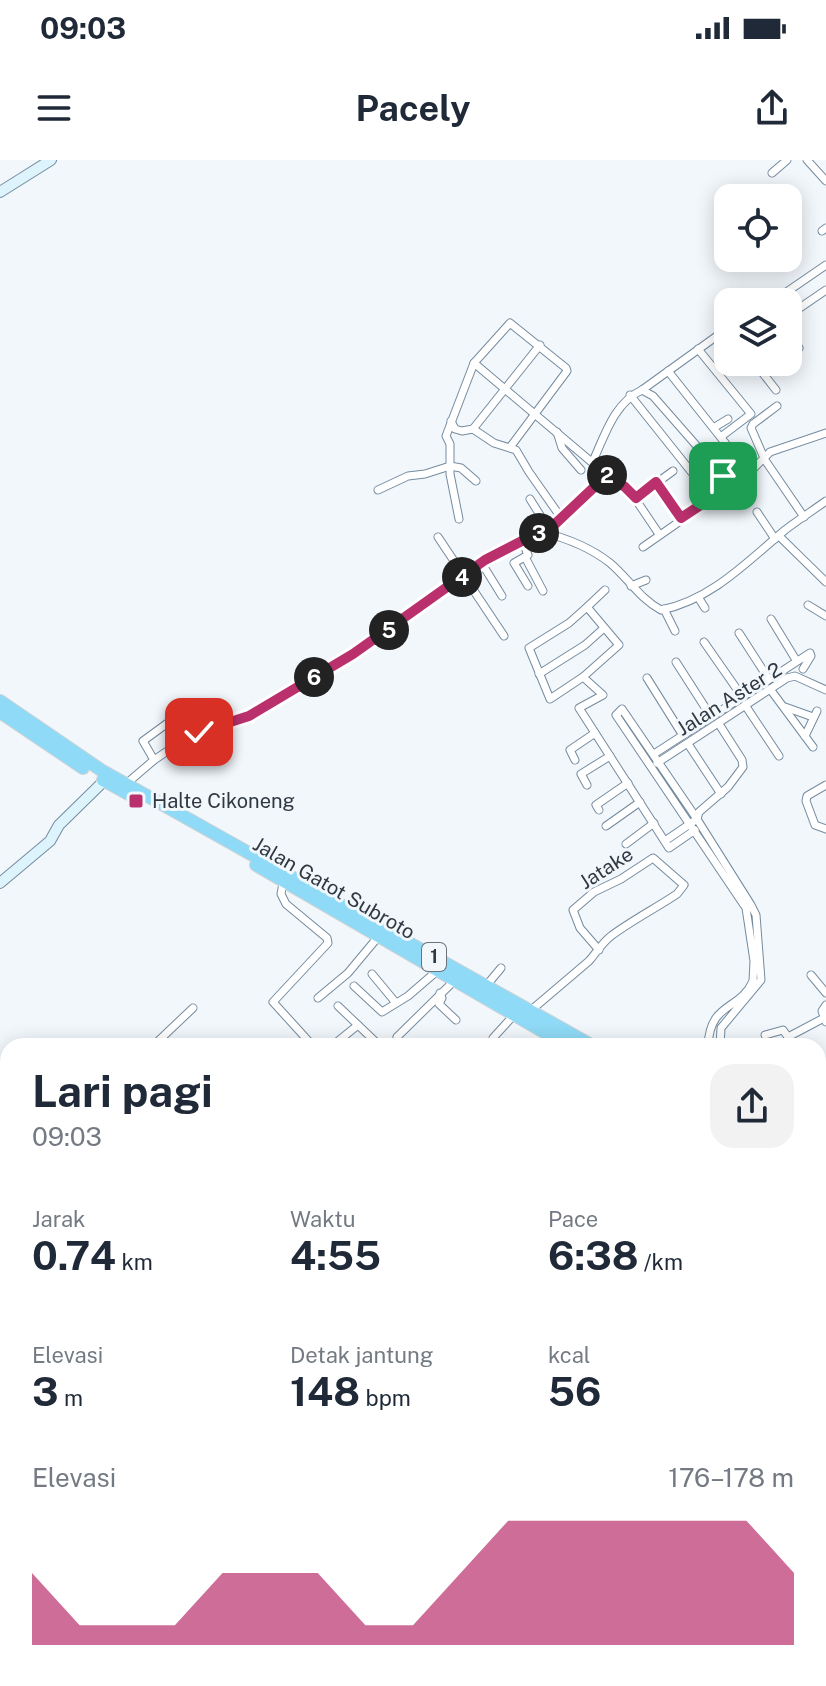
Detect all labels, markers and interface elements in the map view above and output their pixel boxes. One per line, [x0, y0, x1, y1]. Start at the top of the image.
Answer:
text: 09:03 [40, 10, 126, 46]
icon: menu [32, 86, 76, 130]
icon: share [750, 86, 794, 130]
text: Pacely [356, 87, 470, 129]
map controls [714, 184, 802, 376]
button: locate [714, 184, 802, 272]
button: layers [714, 288, 802, 376]
pin [689, 442, 757, 510]
icon: arrive [701, 454, 745, 498]
pin: 2 [587, 455, 627, 495]
text: 2 [600, 462, 614, 488]
pin: 3 [519, 513, 559, 553]
text: 3 [532, 520, 546, 546]
pin: 4 [442, 557, 482, 597]
text: 4 [455, 564, 469, 590]
pin: 5 [369, 610, 409, 650]
text: 5 [382, 617, 396, 643]
pin: 6 [294, 657, 334, 697]
street label: Jalan Aster 2 [672, 657, 786, 741]
text: 6 [307, 664, 321, 690]
pin [165, 698, 233, 766]
icon: check [177, 710, 221, 754]
place label: Halte Cikoneng [152, 789, 295, 813]
marker: Halte Cikoneng [127, 792, 145, 810]
street label: Jalan Gatot Subroto [249, 832, 419, 944]
street label: Jatake [575, 842, 637, 894]
road number: 1 [422, 943, 446, 971]
button: share [710, 1064, 794, 1148]
text: Lari pagi [32, 1065, 213, 1117]
text: 09:03 [32, 1121, 102, 1152]
text: Jarak [32, 1206, 85, 1232]
text: Waktu [290, 1206, 355, 1232]
text: Pace [548, 1206, 598, 1232]
text: 0.74 [32, 1232, 116, 1279]
text: 4:55 [290, 1232, 381, 1279]
text: 6:38 [548, 1232, 639, 1279]
text: km [116, 1249, 153, 1275]
text: /km [639, 1249, 683, 1275]
text: Elevasi [32, 1342, 103, 1368]
text: Detak jantung [290, 1342, 433, 1368]
text: kcal [548, 1342, 590, 1368]
text: 3 [32, 1368, 59, 1415]
text: 148 [290, 1368, 360, 1415]
text: 56 [548, 1368, 601, 1415]
text: m [59, 1385, 83, 1411]
text: bpm [360, 1385, 411, 1411]
text: Elevasi [32, 1462, 116, 1493]
text: 176–178 m [668, 1462, 794, 1493]

